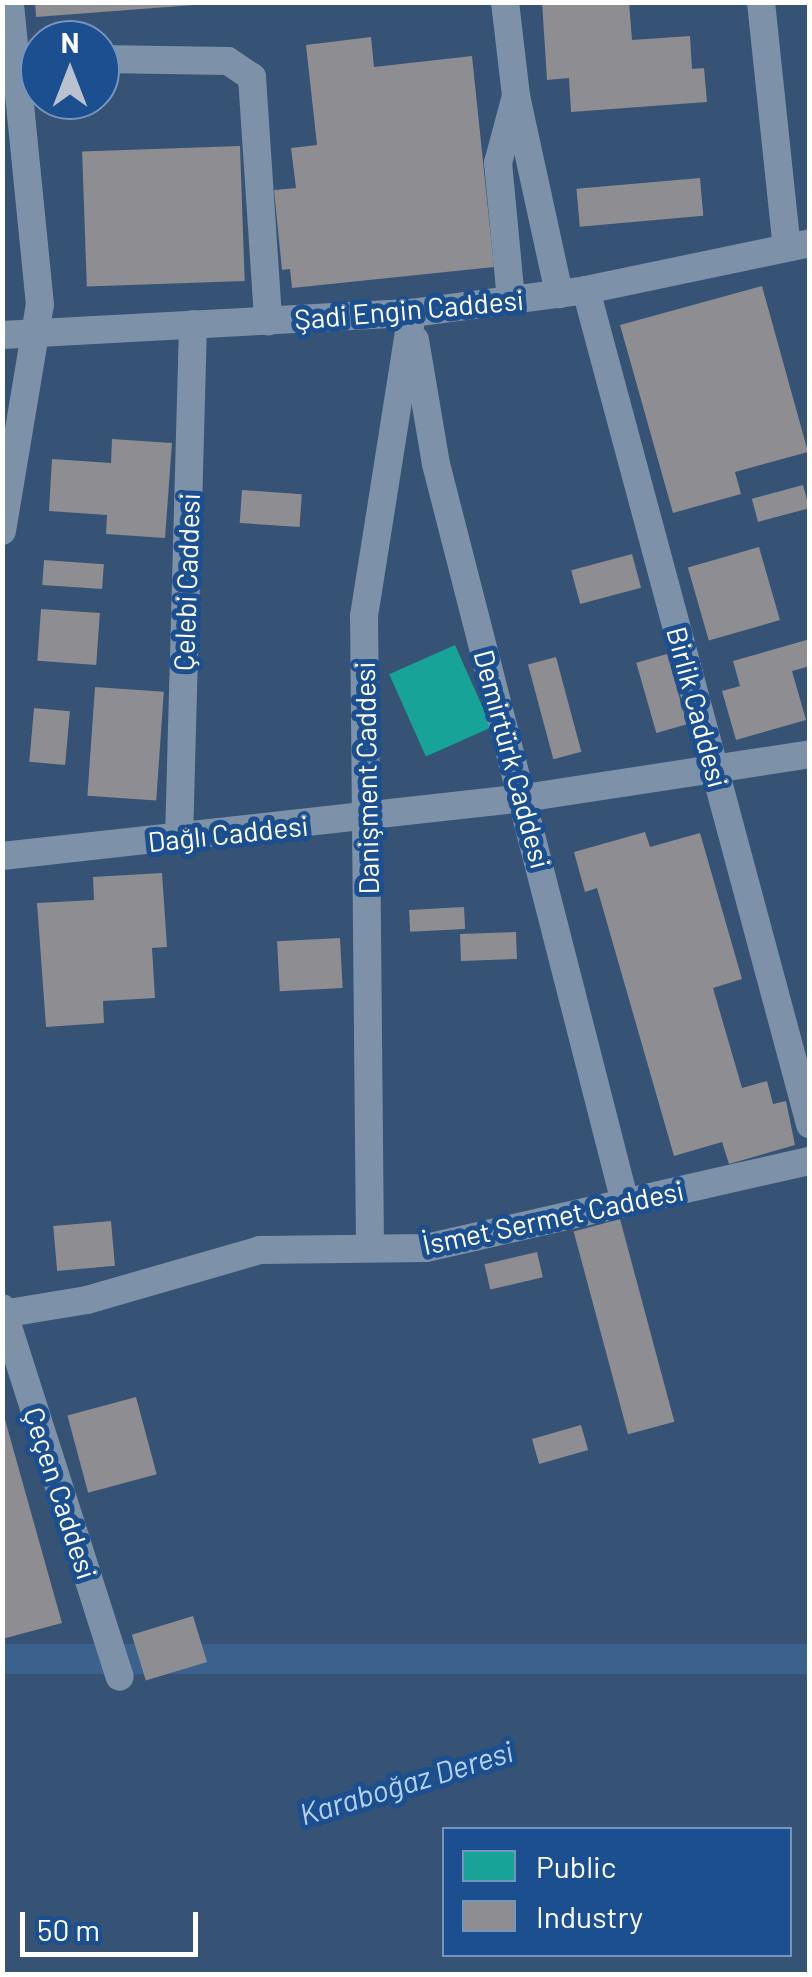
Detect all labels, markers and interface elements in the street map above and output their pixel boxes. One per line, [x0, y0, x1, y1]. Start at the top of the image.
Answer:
north arrow [20, 20, 120, 120]
text: N [61, 25, 79, 59]
street label: Şadi Engin Caddesi [293, 282, 525, 336]
street label: Çelebi Caddesi [166, 492, 206, 672]
street label: Birlik Caddesi [660, 623, 736, 791]
street label: Demirtürk Caddesi [468, 646, 558, 872]
street label: Danişment Caddesi [347, 661, 385, 895]
street label: Dağlı Caddesi [146, 808, 310, 858]
street label: İsmet Sermet Caddesi [419, 1173, 687, 1261]
street label: Çeçen Caddesi [17, 1403, 105, 1583]
water label: Karaboğaz Deresi [295, 1732, 517, 1832]
legend [442, 1827, 792, 1957]
text: Public [536, 1848, 616, 1884]
scale bar [25, 1892, 202, 1954]
text: Industry [536, 1898, 643, 1934]
text: 50 m [37, 1911, 100, 1947]

